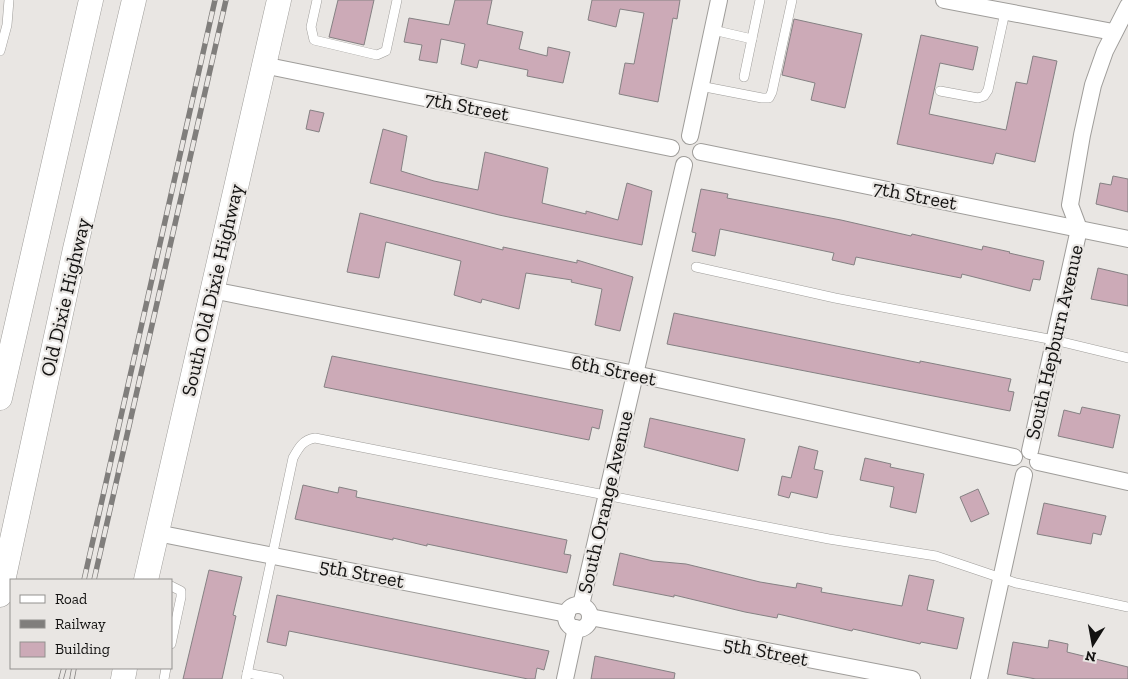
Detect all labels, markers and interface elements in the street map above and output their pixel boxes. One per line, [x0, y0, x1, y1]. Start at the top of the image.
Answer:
street label: 7th Street [423, 86, 512, 126]
street label: 7th Street [871, 175, 960, 215]
street label: South Old Dixie Highway [176, 181, 248, 398]
street label: Old Dixie Highway [35, 215, 95, 379]
street label: South Hepburn Avenue [1020, 242, 1088, 442]
street label: 6th Street [569, 349, 659, 391]
street label: South Orange Avenue [572, 408, 638, 596]
street label: 5th Street [318, 553, 407, 593]
legend [10, 579, 172, 669]
text: Road [55, 590, 88, 608]
text: Railway [55, 615, 106, 633]
north arrow [1068, 619, 1118, 669]
street label: 5th Street [722, 631, 811, 671]
text: Building [55, 640, 110, 658]
text: N [1083, 647, 1097, 666]

